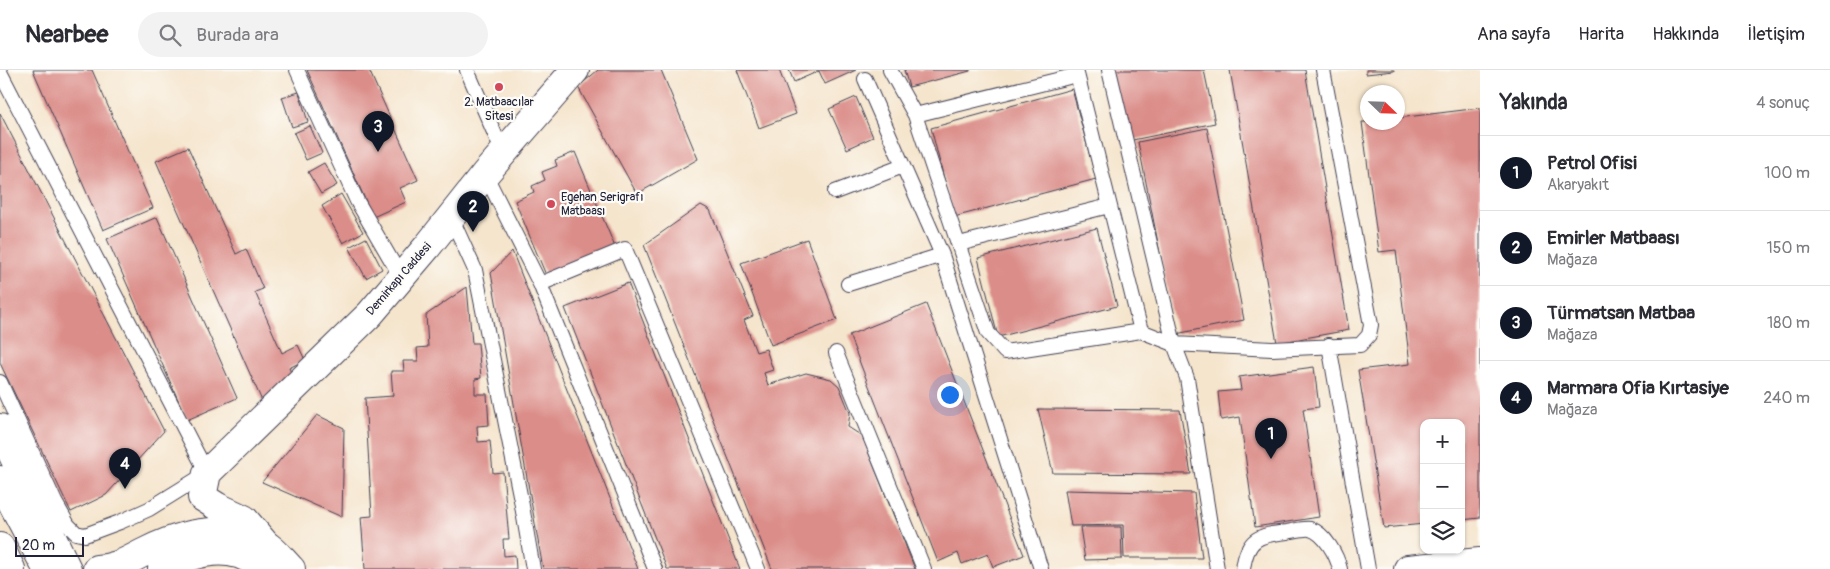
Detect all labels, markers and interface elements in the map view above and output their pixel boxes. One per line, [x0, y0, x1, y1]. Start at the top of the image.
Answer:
search box [138, 12, 488, 57]
text: Nearbee [25, 20, 108, 49]
icon: search [156, 21, 184, 49]
text: Burada ara [196, 23, 279, 47]
text: Ana sayfa [1477, 23, 1550, 46]
text: Harita [1578, 23, 1624, 46]
text: Hakkında [1652, 23, 1719, 46]
text: İletişim [1747, 23, 1805, 46]
marker: 2. Matbaacılar Sitesi [493, 81, 505, 93]
north arrow [1360, 85, 1405, 130]
text: Yakında [1500, 89, 1567, 116]
text: 4 sonuç [1756, 93, 1810, 113]
place label: 2. Matbaacılar Sitesi [464, 95, 535, 124]
pin: 3 [362, 111, 394, 152]
text: Petrol Ofisi [1547, 151, 1637, 175]
text: 1 [1513, 163, 1519, 183]
text: 100 m [1764, 163, 1810, 183]
text: Akaryakıt [1547, 175, 1609, 195]
place label: Egehan Serigrafı Matbaası [561, 190, 643, 219]
pin: 2 [457, 191, 489, 232]
marker: Egehan Serigrafı Matbaası [545, 198, 557, 210]
text: Emirler Matbaası [1547, 226, 1680, 250]
text: 2 [1512, 238, 1520, 258]
text: 150 m [1766, 238, 1810, 258]
street label: Demirkapı Caddesi [363, 239, 435, 319]
text: Mağaza [1547, 250, 1598, 270]
text: Türmatsan Matbaa [1547, 301, 1695, 325]
text: 3 [1512, 313, 1520, 333]
text: 180 m [1767, 313, 1810, 333]
text: Mağaza [1547, 325, 1598, 345]
text: Marmara Ofia Kırtasiye [1547, 376, 1729, 400]
your location [937, 382, 963, 408]
text: 4 [1511, 388, 1521, 408]
text: 240 m [1763, 388, 1810, 408]
text: Mağaza [1547, 400, 1598, 420]
pin: 1 [1255, 418, 1287, 459]
map controls [1420, 419, 1465, 554]
button: + [1420, 419, 1465, 464]
pin: 4 [109, 448, 141, 489]
button: − [1420, 464, 1465, 509]
button: layers [1420, 509, 1465, 554]
scale bar [15, 534, 84, 557]
text: 20 m [22, 537, 55, 554]

